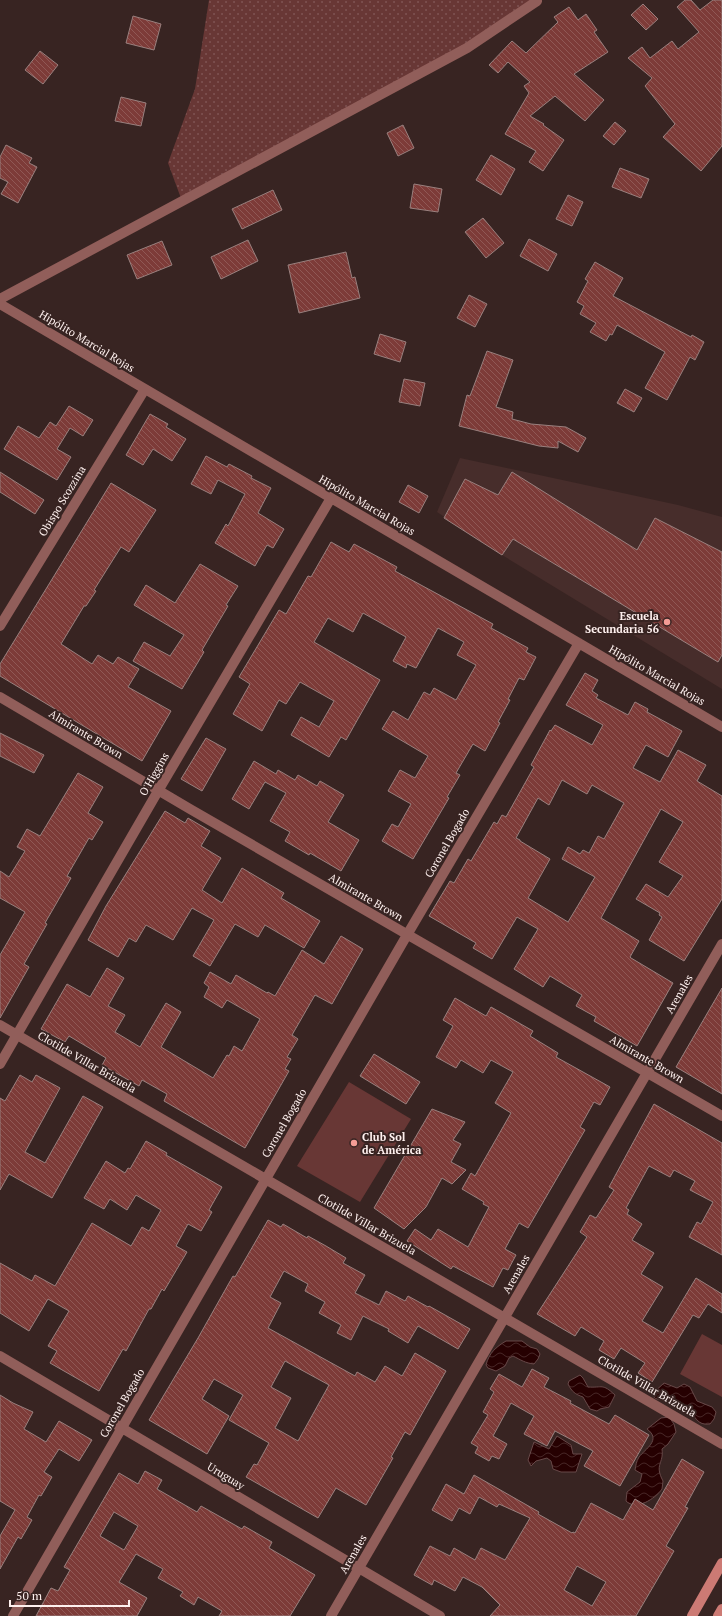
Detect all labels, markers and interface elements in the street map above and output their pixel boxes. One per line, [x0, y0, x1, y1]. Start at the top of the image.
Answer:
street label: Hipólito Marcial Rojas [37, 307, 137, 375]
street label: Obispo Scozzina [35, 463, 89, 539]
street label: Hipólito Marcial Rojas [316, 472, 418, 538]
place label: Escuela Secundaria 56 [585, 609, 659, 636]
marker: Escuela Secundaria 56 [662, 617, 672, 627]
street label: Hipólito Marcial Rojas [606, 642, 708, 708]
street label: Almirante Brown [47, 706, 126, 762]
street label: O'Higgins [136, 750, 172, 798]
street label: Coronel Bogado [422, 806, 472, 880]
street label: Almirante Brown [326, 870, 406, 924]
street label: Arenales [662, 972, 696, 1016]
street label: Clotilde Villar Brizuela [35, 1028, 139, 1096]
street label: Almirante Brown [607, 1032, 687, 1086]
street label: Coronel Bogado [259, 1086, 309, 1160]
place label: Club Sol de América [362, 1130, 421, 1157]
marker: Club Sol de América [349, 1138, 359, 1148]
street label: Clotilde Villar Brizuela [315, 1190, 419, 1258]
street label: Arenales [499, 1252, 533, 1296]
street label: Clotilde Villar Brizuela [595, 1352, 699, 1420]
street label: Coronel Bogado [97, 1366, 147, 1440]
street label: Uruguay [205, 1459, 248, 1493]
street label: Arenales [336, 1532, 370, 1576]
scale bar [10, 1582, 129, 1608]
text: 50 m [16, 1588, 43, 1603]

